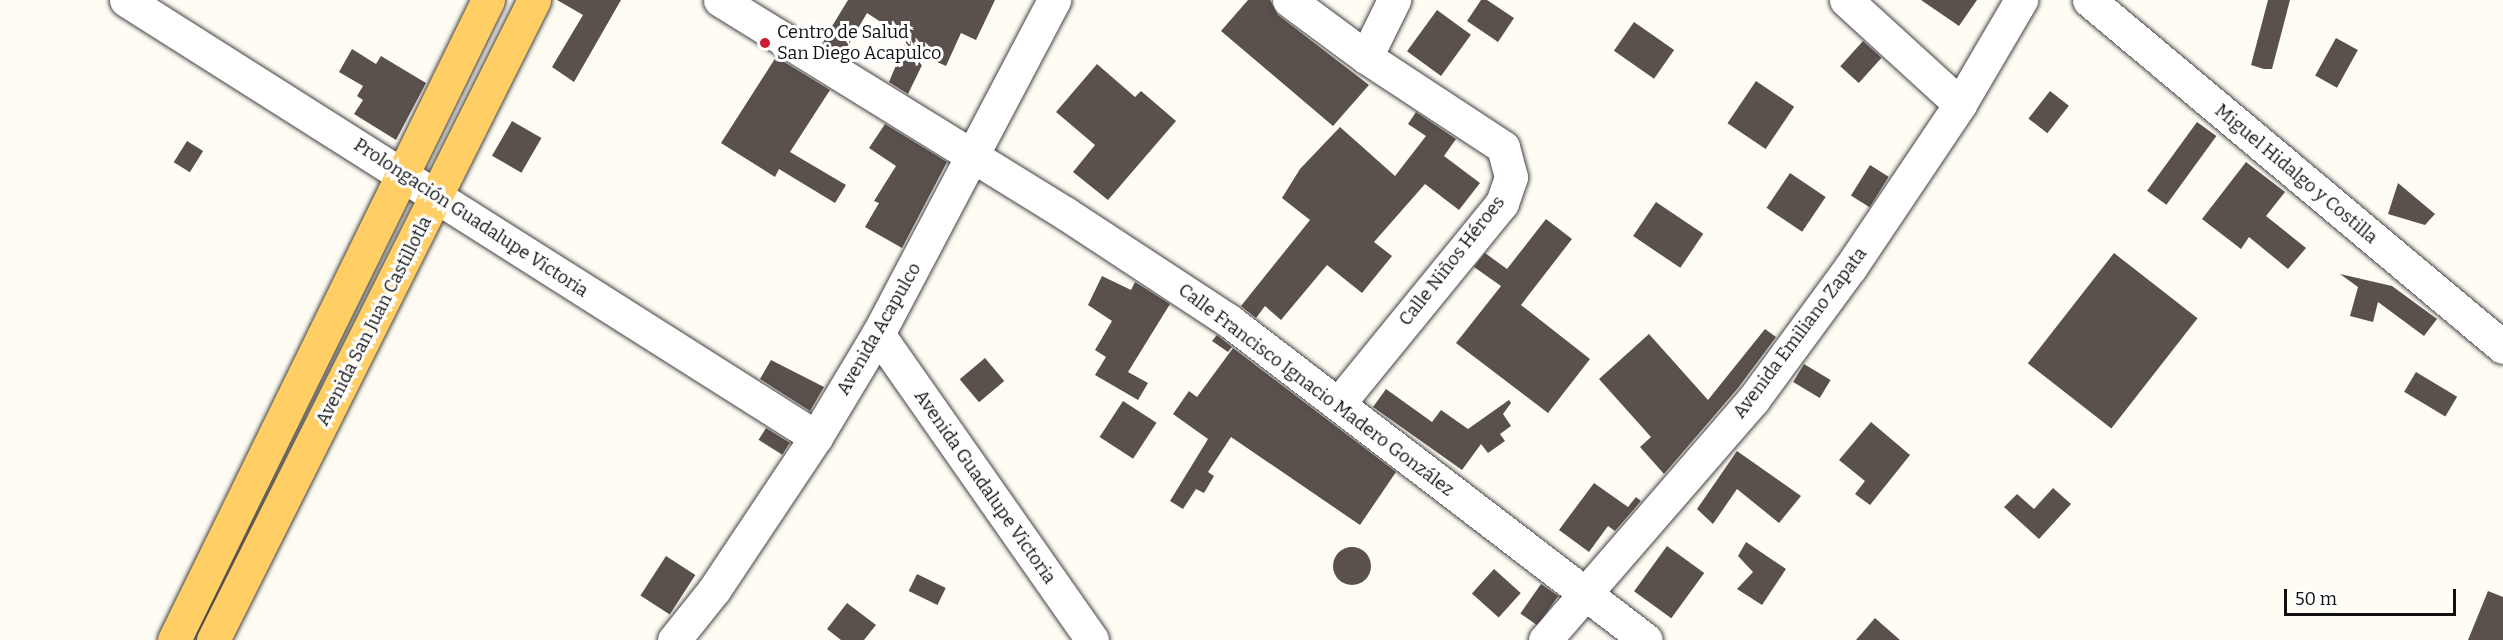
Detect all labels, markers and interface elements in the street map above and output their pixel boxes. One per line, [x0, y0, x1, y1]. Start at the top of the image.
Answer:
place label: Centro de Salud San Diego Acapulco [777, 22, 941, 64]
marker: Centro de Salud San Diego Acapulco [758, 36, 772, 50]
street label: Miguel Hidalgo y Costilla [2210, 100, 2382, 248]
street label: Prolongación Guadalupe Victoria [350, 134, 592, 302]
street label: Calle Niños Héroes [1395, 192, 1509, 330]
street label: Avenida San Juan Castillotla [312, 213, 436, 429]
street label: Avenida Emiliano Zapata [1729, 243, 1871, 423]
street label: Avenida Acapulco [832, 259, 926, 399]
street label: Calle Francisco Ignacio Madero González [1174, 279, 1458, 501]
street label: Avenida Guadalupe Victoria [910, 386, 1060, 588]
scale bar [2287, 577, 2460, 615]
text: 50 m [2295, 588, 2337, 610]

